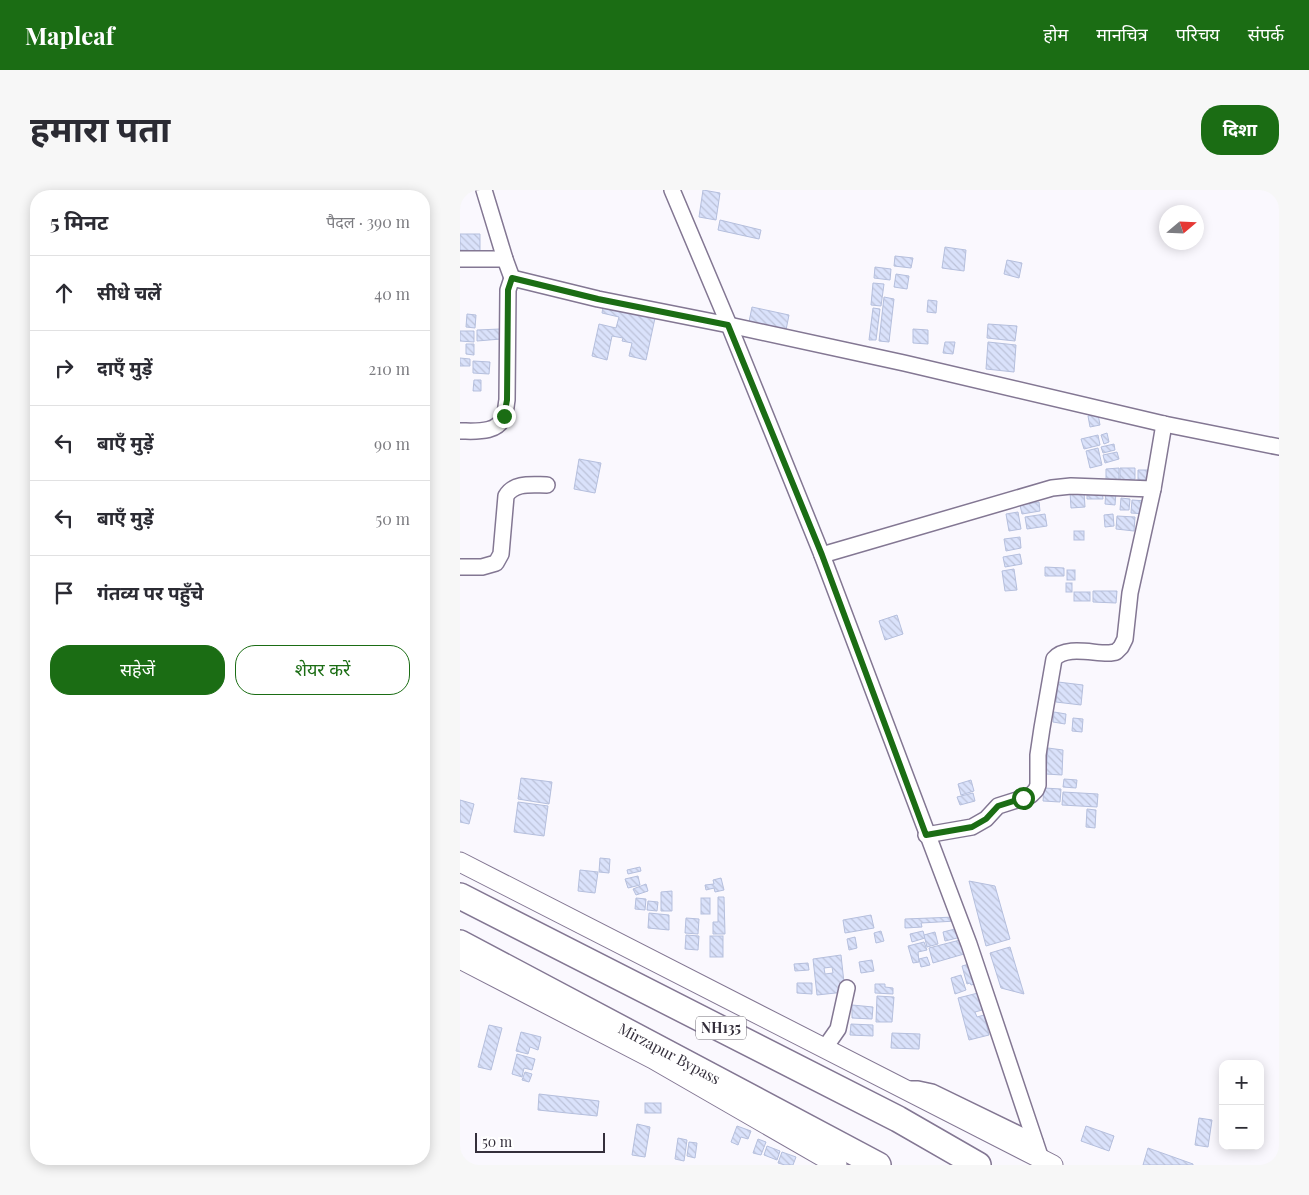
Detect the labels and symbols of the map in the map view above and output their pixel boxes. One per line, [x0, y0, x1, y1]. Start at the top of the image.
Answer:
north arrow [1159, 205, 1204, 250]
route end [493, 405, 516, 428]
route start [1012, 787, 1035, 810]
road number: NH135 [696, 1016, 746, 1040]
street label: Mirzapur Bypass [615, 1018, 724, 1088]
scale bar [475, 1130, 605, 1153]

